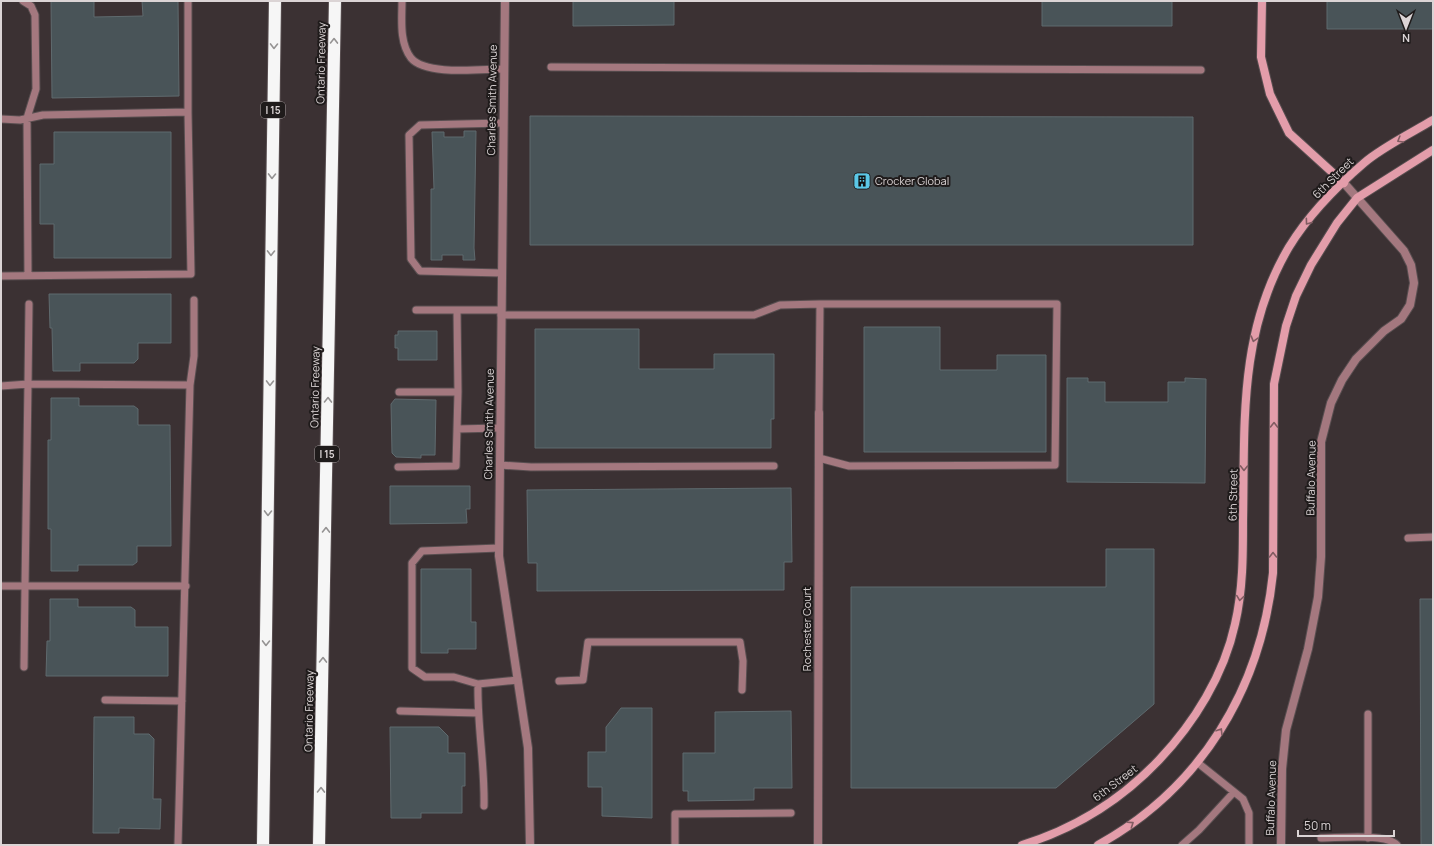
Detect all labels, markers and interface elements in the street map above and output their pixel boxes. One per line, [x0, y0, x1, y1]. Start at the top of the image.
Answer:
north arrow [1386, 8, 1426, 48]
street label: Ontario Freeway [312, 22, 329, 104]
text: N [1402, 31, 1410, 46]
one-way arrow [330, 38, 338, 44]
one-way arrow [270, 43, 278, 49]
street label: Charles Smith Avenue [483, 44, 500, 156]
road number: I 15 [261, 102, 285, 118]
one-way arrow [1397, 136, 1404, 143]
street label: 6th Street [1309, 154, 1356, 201]
building icon: Crocker Global [852, 171, 872, 191]
one-way arrow [268, 173, 276, 179]
place label: Crocker Global [875, 173, 949, 188]
one-way arrow [1306, 217, 1313, 224]
one-way arrow [267, 250, 275, 256]
one-way arrow [1250, 335, 1259, 342]
street label: Ontario Freeway [306, 346, 323, 428]
street label: Charles Smith Avenue [480, 368, 497, 480]
one-way arrow [266, 380, 274, 386]
one-way arrow [324, 397, 332, 403]
one-way arrow [1270, 422, 1278, 428]
street label: Buffalo Avenue [1302, 440, 1319, 516]
road number: I 15 [315, 446, 339, 462]
one-way arrow [1240, 465, 1248, 471]
street label: 6th Street [1225, 469, 1240, 521]
one-way arrow [264, 510, 272, 516]
one-way arrow [321, 527, 330, 533]
one-way arrow [1269, 552, 1277, 558]
street label: Rochester Court [799, 587, 814, 671]
one-way arrow [1236, 595, 1245, 601]
one-way arrow [262, 640, 270, 646]
one-way arrow [319, 657, 327, 663]
street label: Ontario Freeway [300, 670, 317, 752]
one-way arrow [1215, 728, 1223, 735]
street label: Buffalo Avenue [1262, 759, 1279, 836]
street label: 6th Street [1089, 761, 1140, 804]
one-way arrow [317, 787, 325, 793]
scale bar [1298, 812, 1394, 838]
text: 50 m [1304, 817, 1331, 834]
one-way arrow [1126, 822, 1133, 829]

